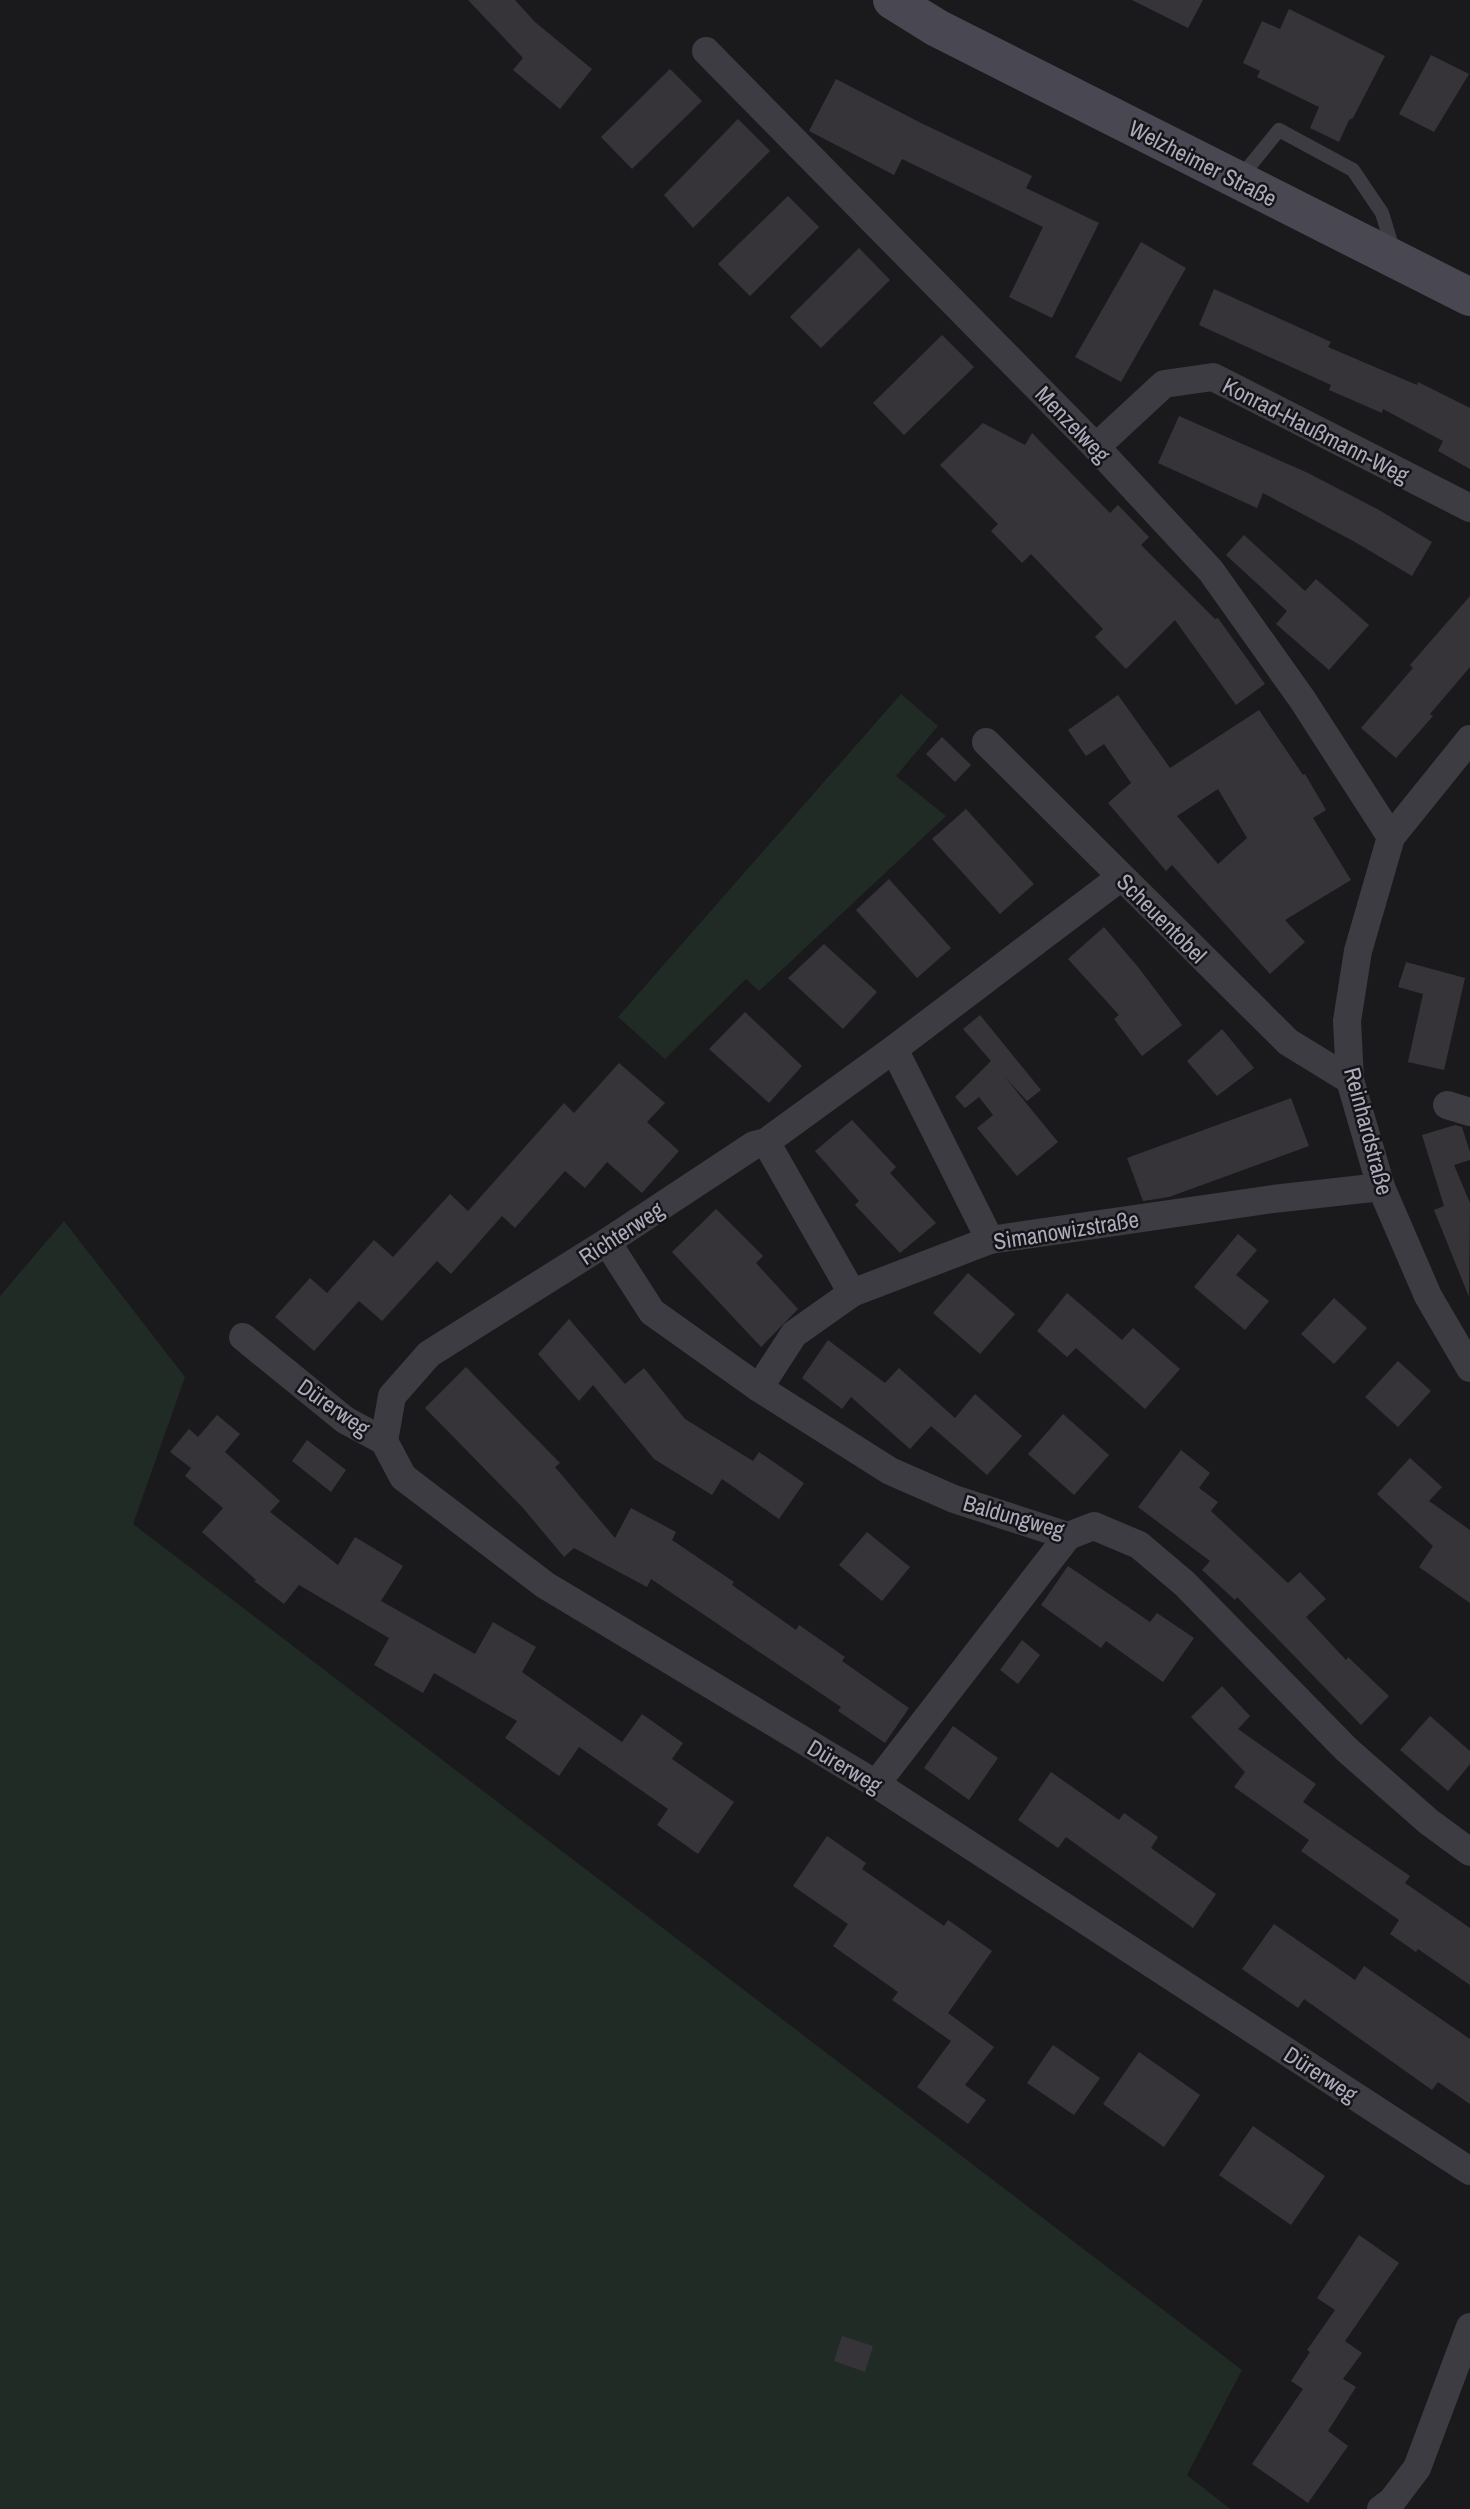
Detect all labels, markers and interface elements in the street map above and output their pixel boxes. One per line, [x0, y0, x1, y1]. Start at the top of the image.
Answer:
street label: Welzheimer Straße [1124, 112, 1282, 214]
street label: Konrad-Haußmann-Weg [1218, 370, 1415, 491]
street label: Menzelweg [1029, 379, 1118, 469]
street label: Scheuentobel [1110, 866, 1214, 970]
street label: Reinhardstraße [1337, 1064, 1401, 1198]
street label: Richterweg [573, 1194, 670, 1272]
street label: Simanowizstraße [991, 1203, 1141, 1257]
street label: Dürerweg [292, 1371, 377, 1443]
street label: Baldungweg [960, 1487, 1069, 1545]
street label: Dürerweg [802, 1732, 888, 1801]
street label: Dürerweg [1278, 2039, 1364, 2110]

